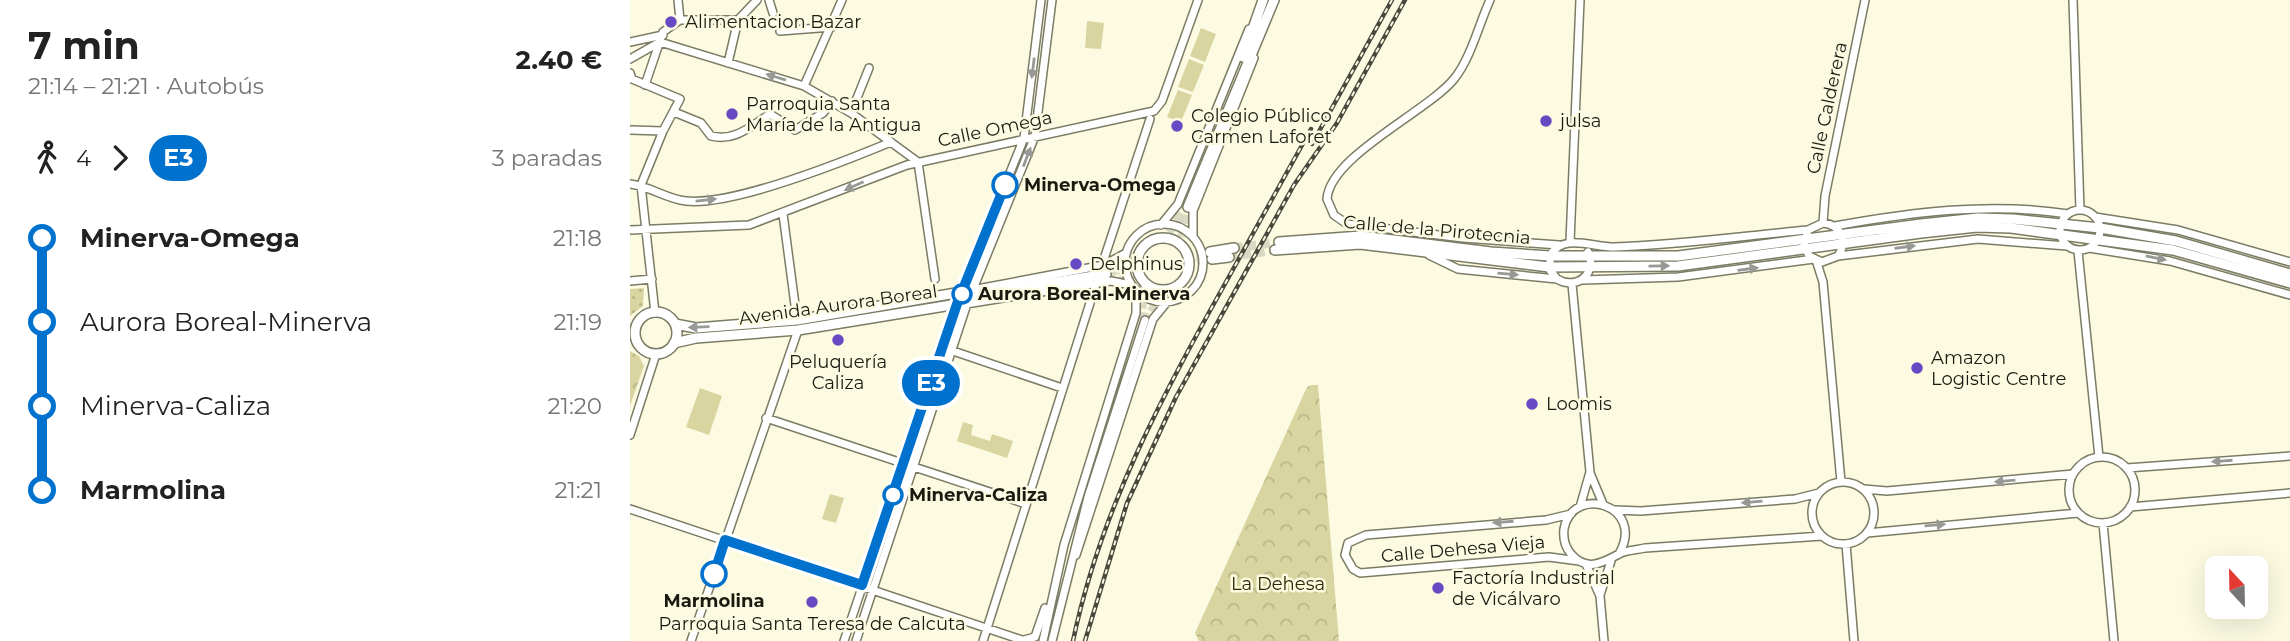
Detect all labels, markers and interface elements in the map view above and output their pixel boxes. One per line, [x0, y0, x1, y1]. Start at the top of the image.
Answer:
place label: Alimentacion Bazar [685, 11, 862, 33]
marker: Alimentacion Bazar [663, 14, 679, 30]
text: 7 min [28, 22, 140, 69]
street label: Calle Calderera [1802, 40, 1852, 176]
text: 2.40 € [516, 44, 602, 76]
one-way arrow [1027, 57, 1038, 79]
text: 21:14 – 21:21 · Autobús [28, 72, 264, 100]
one-way arrow [766, 72, 787, 82]
place label: Parroquia Santa María de la Antigua [746, 93, 921, 136]
place label: Colegio Público Carmen Laforet [1191, 105, 1332, 148]
marker: Parroquia Santa María de la Antigua [724, 106, 740, 122]
street label: Calle Omega [936, 106, 1054, 152]
place label: julsa [1558, 110, 1601, 132]
marker: julsa [1538, 113, 1554, 129]
marker: Colegio Público Carmen Laforet [1169, 118, 1185, 134]
icon: walk [28, 139, 66, 177]
icon: forward [101, 139, 139, 177]
text: E3 [163, 143, 193, 172]
text: 4 [76, 144, 91, 172]
text: 3 paradas [492, 144, 602, 172]
one-way arrow [1022, 147, 1033, 168]
marker: Minerva-Omega [992, 172, 1018, 198]
place label: Minerva-Omega [1024, 174, 1176, 196]
one-way arrow [844, 180, 864, 192]
one-way arrow [695, 194, 717, 205]
street label: Calle de la Pirotecnia [1342, 211, 1532, 249]
text: Minerva-Omega [80, 222, 300, 254]
text: 21:18 [553, 224, 602, 252]
one-way arrow [1894, 242, 1916, 253]
place label: Delphinus [1090, 253, 1183, 275]
one-way arrow [2145, 253, 2167, 264]
marker: Delphinus [1068, 256, 1084, 272]
one-way arrow [1648, 260, 1670, 272]
one-way arrow [1738, 263, 1760, 274]
one-way arrow [1497, 269, 1519, 280]
street label: Avenida Aurora Boreal [737, 280, 939, 330]
place label: Aurora Boreal-Minerva [977, 283, 1190, 305]
marker: Aurora Boreal-Minerva [952, 284, 972, 304]
text: Aurora Boreal-Minerva [80, 306, 372, 338]
text: 21:19 [553, 308, 602, 336]
one-way arrow [688, 321, 710, 332]
marker: Peluquería Caliza [830, 332, 846, 348]
place label: Amazon Logistic Centre [1931, 347, 2066, 390]
place label: Peluquería Caliza [789, 351, 887, 394]
line badge: E3 [900, 360, 962, 406]
marker: Amazon Logistic Centre [1909, 360, 1925, 376]
text: E3 [916, 368, 946, 397]
text: Minerva-Caliza [80, 390, 271, 422]
text: 21:20 [548, 392, 602, 420]
place label: Loomis [1546, 393, 1612, 415]
marker: Loomis [1524, 396, 1540, 412]
one-way arrow [2211, 456, 2233, 467]
text: Marmolina [80, 474, 226, 506]
one-way arrow [1994, 475, 2016, 486]
text: 21:21 [554, 476, 602, 504]
place label: Minerva-Caliza [909, 484, 1048, 506]
marker: Minerva-Caliza [883, 485, 903, 505]
one-way arrow [1740, 497, 1762, 508]
one-way arrow [1492, 517, 1514, 528]
one-way arrow [1924, 519, 1946, 530]
street label: Calle Dehesa Vieja [1380, 531, 1546, 567]
north arrow [2205, 556, 2268, 620]
map controls [2205, 556, 2268, 619]
marker: Marmolina [701, 561, 727, 587]
place label: Factoría Industrial de Vicálvaro [1452, 567, 1615, 610]
park label: La Dehesa [1231, 573, 1325, 595]
marker: Factoría Industrial de Vicálvaro [1430, 580, 1446, 596]
place label: Marmolina [663, 590, 765, 612]
marker: Parroquia Santa Teresa de Calcuta [804, 594, 820, 610]
place label: Parroquia Santa Teresa de Calcuta [658, 613, 966, 635]

